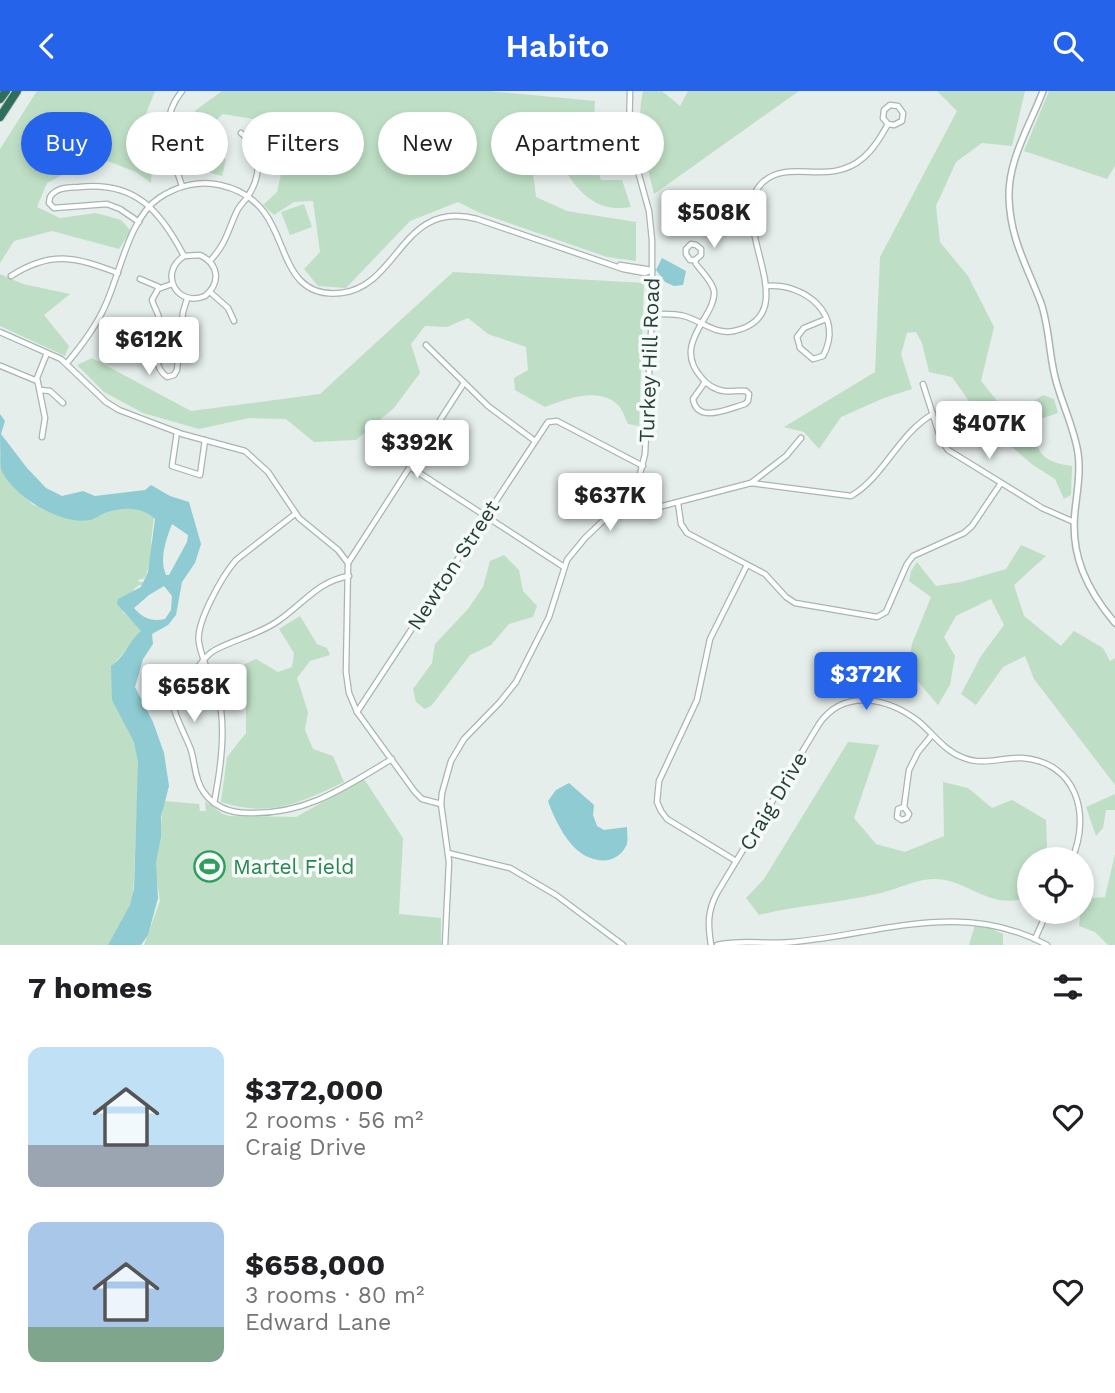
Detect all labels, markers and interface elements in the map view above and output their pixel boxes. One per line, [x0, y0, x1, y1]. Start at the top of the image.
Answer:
icon: back [28, 27, 66, 65]
text: Habito [506, 27, 609, 65]
icon: search [1049, 27, 1087, 65]
chip: Buy [21, 112, 112, 175]
chip: Rent [126, 112, 228, 175]
chip: Filters [242, 112, 364, 175]
chip: New [378, 112, 477, 175]
chip: Apartment [491, 112, 664, 175]
pin: $508K [665, 191, 763, 250]
text: $508K [677, 199, 751, 226]
street label: Turkey Hill Road [634, 277, 664, 443]
pin: $612K [100, 317, 198, 377]
text: $612K [115, 326, 183, 353]
pin: $407K [940, 401, 1038, 461]
text: $407K [952, 410, 1026, 437]
pin: $392K [368, 421, 466, 480]
text: $392K [381, 429, 453, 456]
pin: $637K [561, 473, 659, 533]
text: $637K [574, 482, 646, 509]
street label: Newton Street [402, 495, 504, 634]
pin: $372K [817, 653, 915, 712]
text: $372K [830, 661, 902, 688]
pin: $658K [145, 665, 243, 724]
text: $658K [158, 673, 230, 700]
street label: Craig Drive [734, 747, 812, 855]
map controls [1017, 847, 1094, 924]
button: locate [1017, 847, 1094, 924]
sports icon: Martel Field [193, 849, 227, 883]
place label: Martel Field [233, 854, 355, 879]
icon: filters [1049, 968, 1087, 1006]
text: 7 homes [28, 970, 152, 1005]
text: $372,000 [245, 1072, 384, 1107]
icon: home [84, 1075, 168, 1159]
icon: heart [1049, 1098, 1087, 1136]
text: 2 rooms · 56 m² [245, 1107, 423, 1134]
text: Craig Drive [245, 1134, 366, 1161]
text: $658,000 [245, 1247, 385, 1282]
icon: home [84, 1250, 168, 1334]
icon: heart [1049, 1273, 1087, 1311]
text: 3 rooms · 80 m² [245, 1282, 424, 1309]
text: Edward Lane [245, 1309, 391, 1336]

